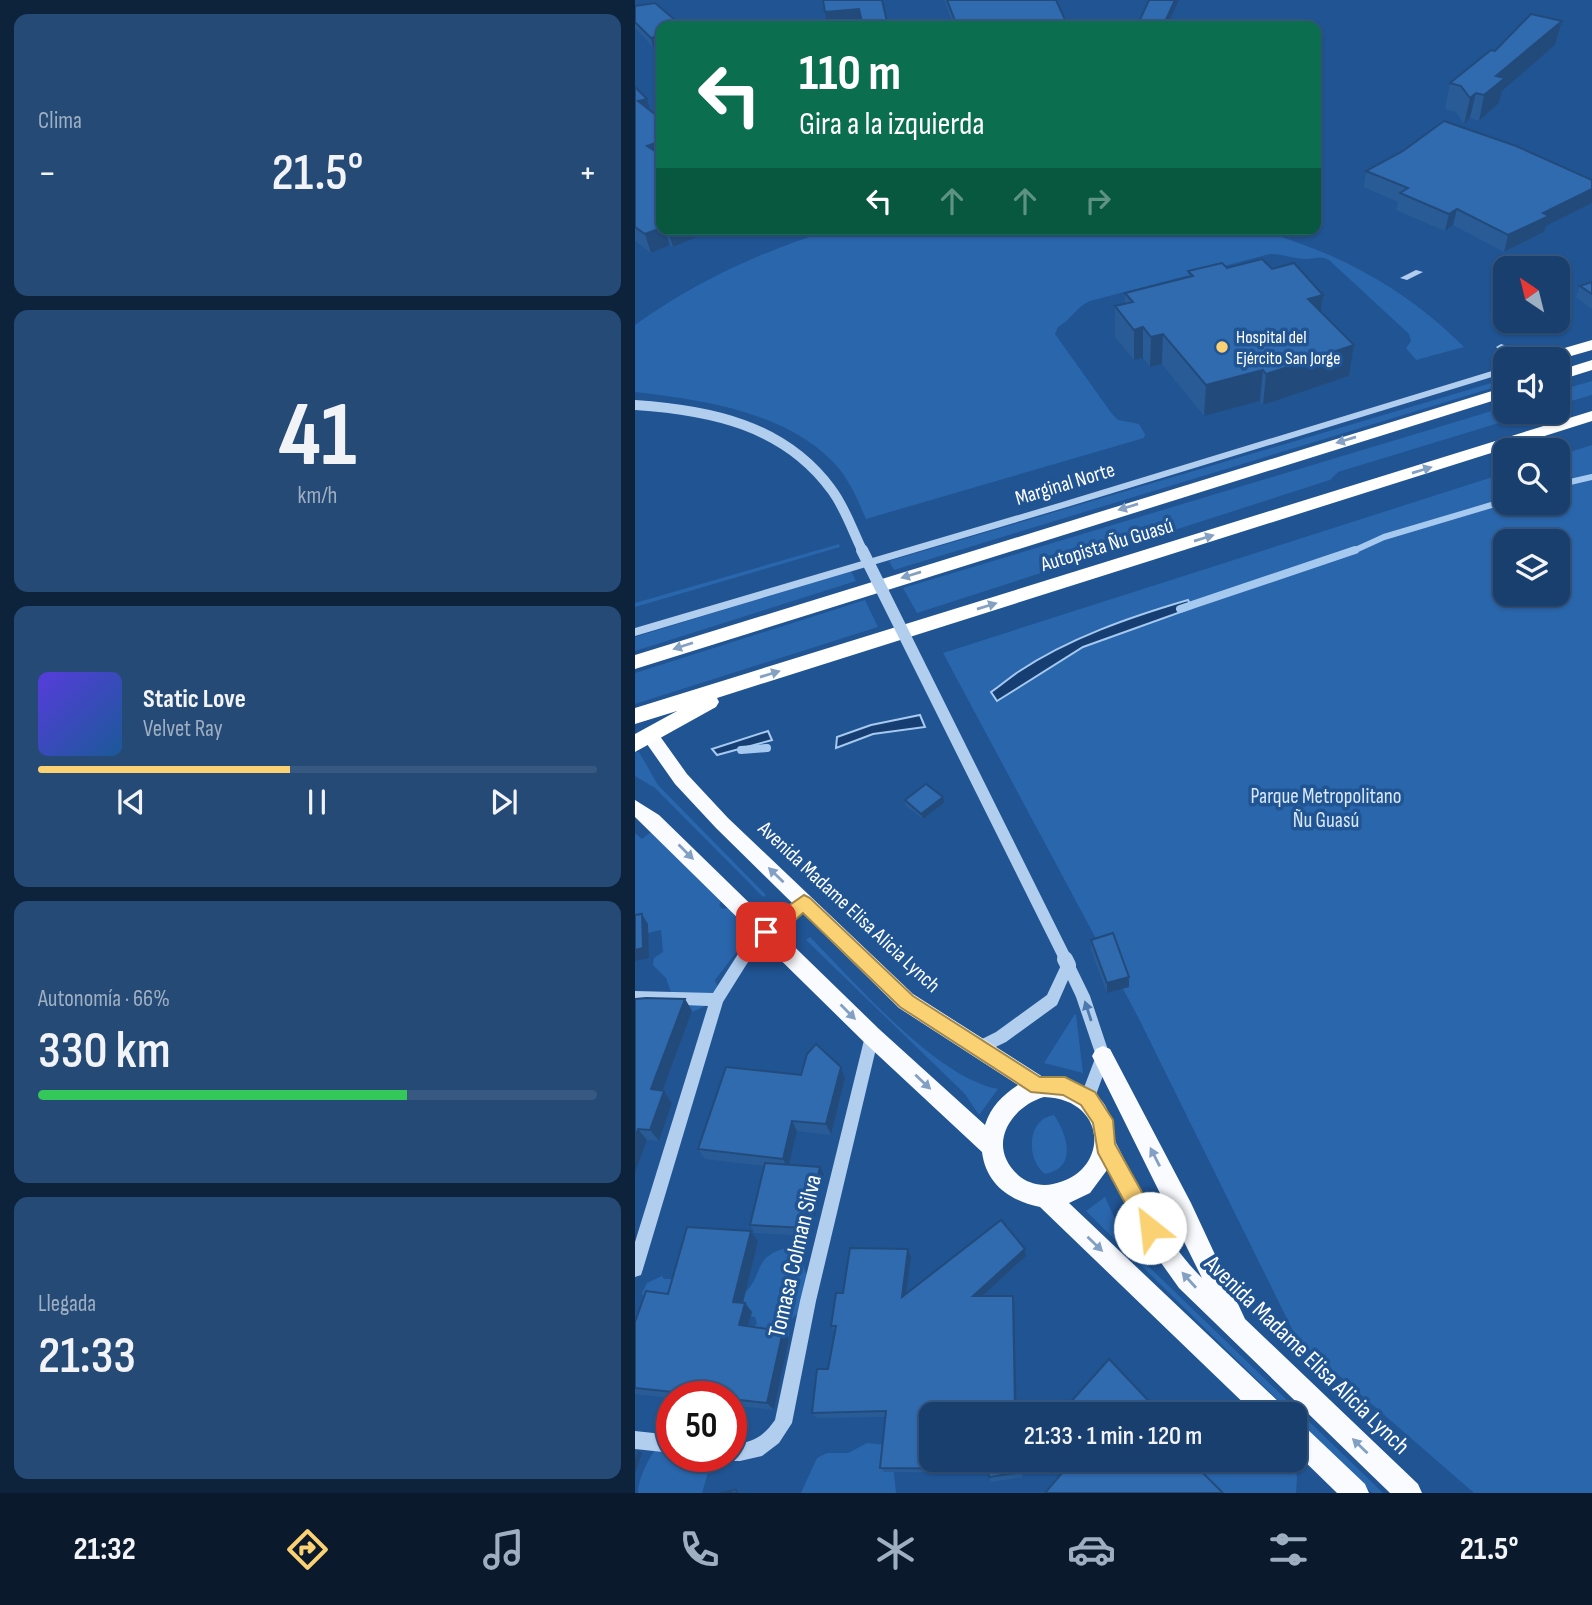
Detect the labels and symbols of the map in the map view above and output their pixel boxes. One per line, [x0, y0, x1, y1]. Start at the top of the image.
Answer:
north arrow [1493, 256, 1569, 332]
place label: Hospital del Ejército San Jorge [1236, 327, 1340, 369]
marker: Hospital del Ejército San Jorge [1214, 339, 1230, 355]
one-way arrow [1335, 435, 1356, 445]
street label: Marginal Norte [1012, 457, 1118, 511]
one-way arrow [1411, 464, 1432, 474]
one-way arrow [1118, 503, 1139, 513]
street label: Autopista Ñu Guasú [1037, 513, 1176, 577]
one-way arrow [1194, 532, 1215, 543]
one-way arrow [900, 570, 921, 581]
one-way arrow [977, 600, 998, 611]
one-way arrow [673, 641, 694, 652]
one-way arrow [760, 668, 781, 679]
park label: Parque Metropolitano Ñu Guasú [1250, 784, 1402, 833]
street label: Avenida Madame Elisa Alicia Lynch [752, 815, 945, 998]
one-way arrow [677, 844, 694, 861]
one-way arrow [768, 868, 785, 884]
pin [736, 902, 796, 962]
one-way arrow [1082, 1000, 1093, 1021]
one-way arrow [839, 1003, 856, 1020]
one-way arrow [914, 1074, 931, 1090]
one-way arrow [1149, 1147, 1160, 1167]
street label: Tomasa Colman Silva [762, 1172, 828, 1340]
position arrow [1113, 1191, 1187, 1265]
one-way arrow [1086, 1236, 1103, 1252]
street label: Avenida Madame Elisa Alicia Lynch [1198, 1249, 1416, 1461]
one-way arrow [1181, 1271, 1197, 1289]
speed limit sign: 50 [656, 1381, 747, 1472]
one-way arrow [1352, 1438, 1369, 1454]

